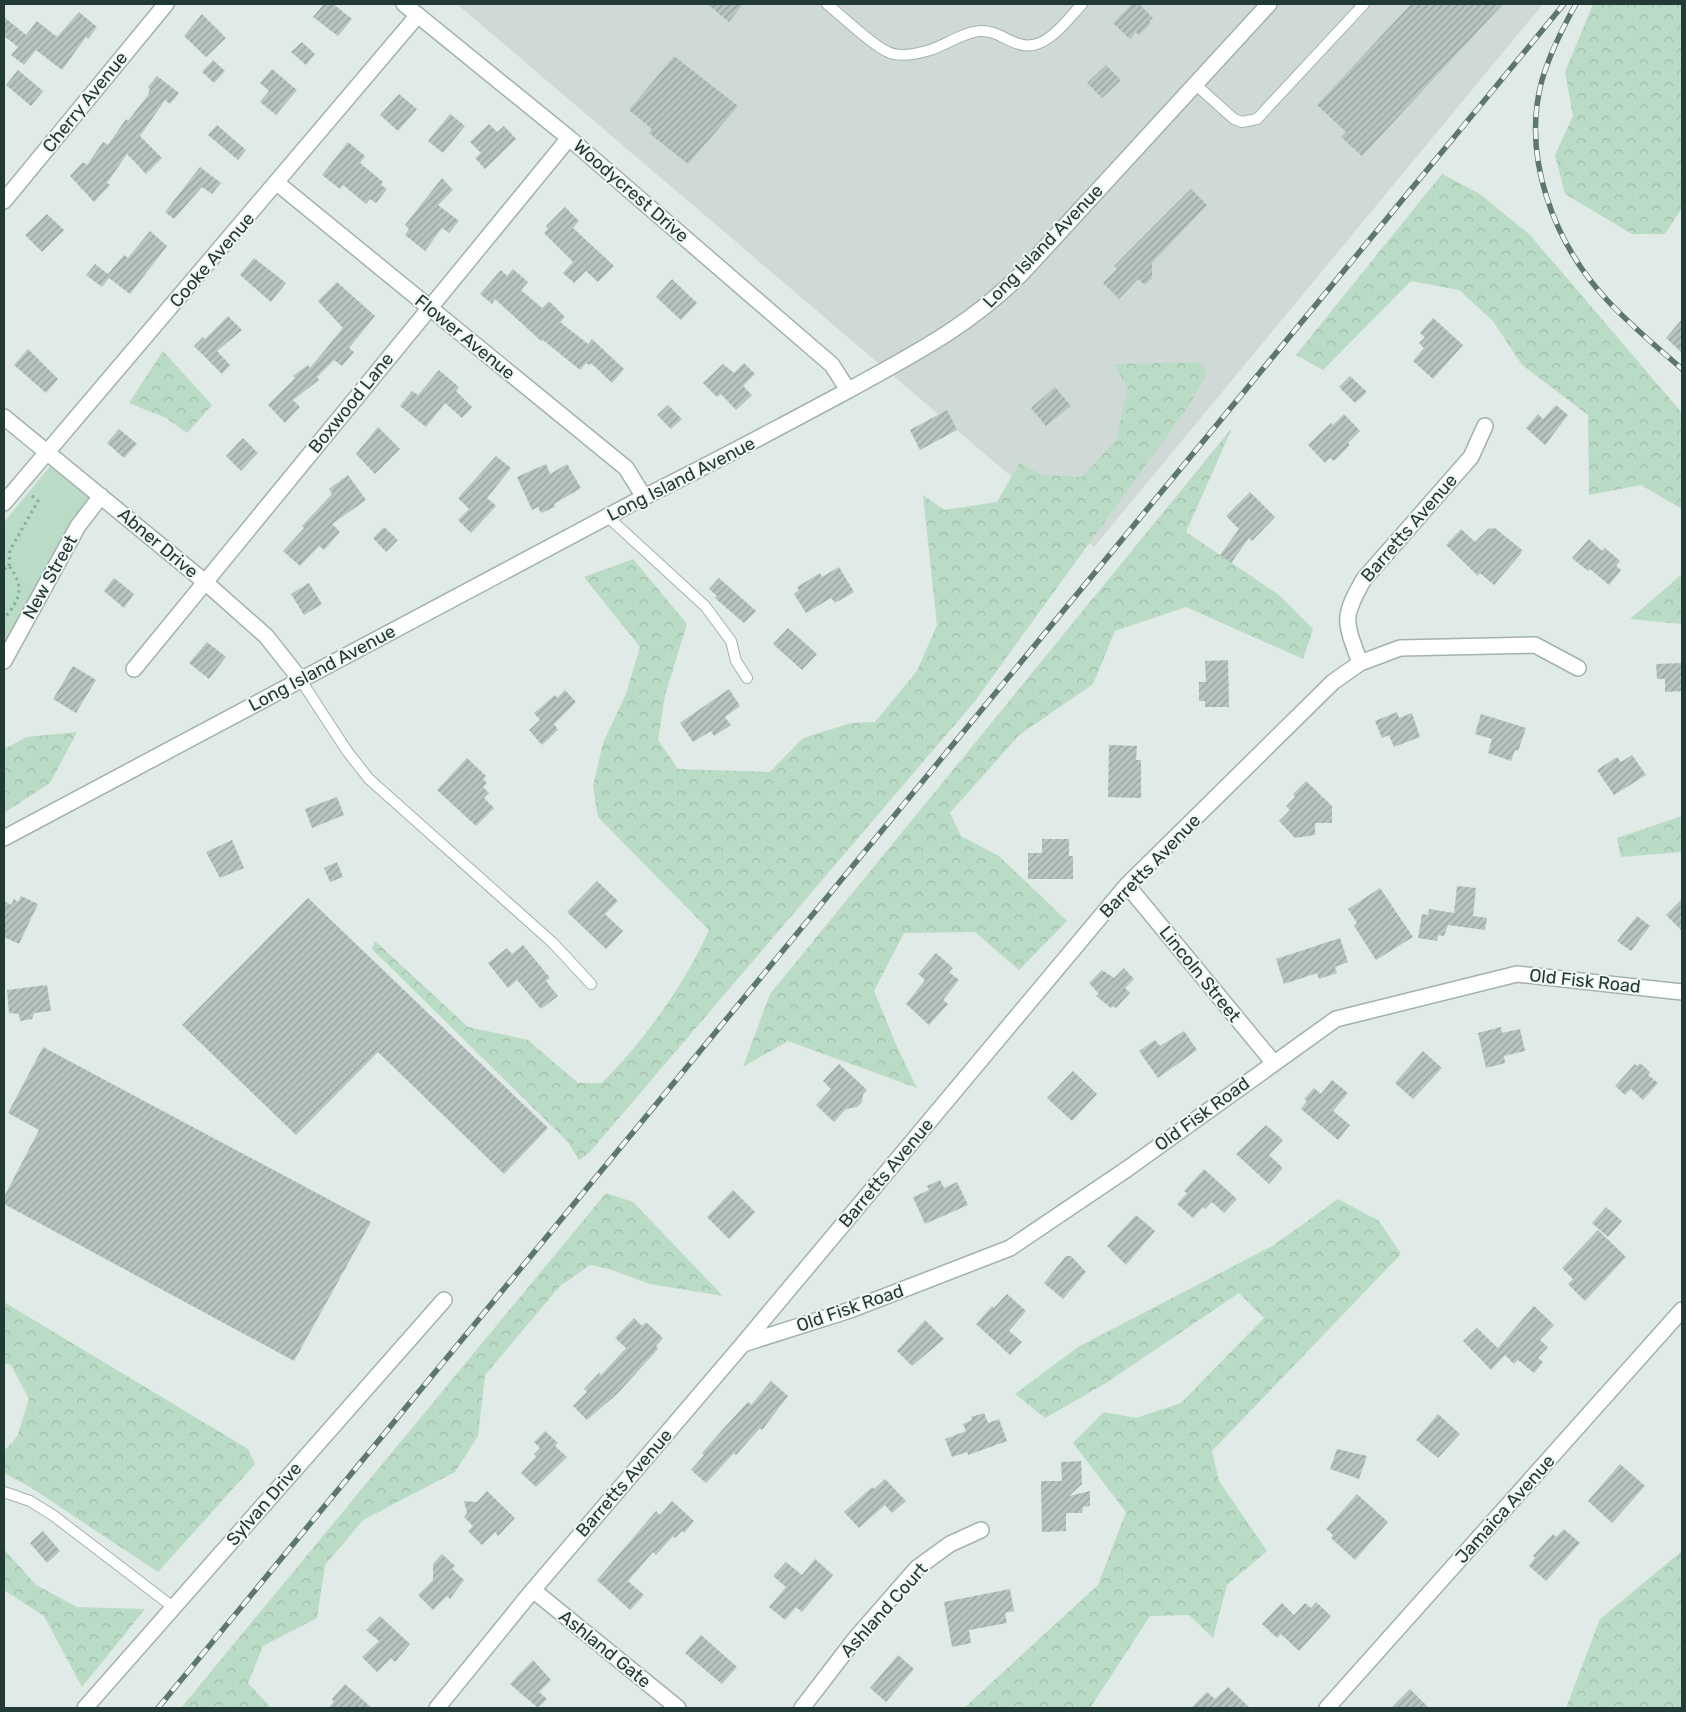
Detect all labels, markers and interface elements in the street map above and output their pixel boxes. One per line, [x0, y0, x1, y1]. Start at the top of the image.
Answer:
street label: Cherry Avenue [38, 47, 132, 157]
street label: Woodycrest Drive [569, 135, 693, 247]
street label: Long Island Avenue [978, 180, 1108, 312]
street label: Cooke Avenue [165, 208, 259, 312]
street label: Flower Avenue [410, 290, 520, 384]
street label: Boxwood Lane [304, 348, 398, 458]
street label: Long Island Avenue [603, 432, 759, 526]
street label: Barretts Avenue [1356, 470, 1462, 586]
street label: Abner Drive [113, 503, 203, 583]
street label: New Street [18, 531, 82, 623]
street label: Long Island Avenue [245, 620, 399, 716]
street label: Barretts Avenue [1095, 810, 1205, 922]
street label: Lincoln Street [1155, 921, 1245, 1027]
street label: Old Fisk Road [1528, 964, 1642, 998]
street label: Old Fisk Road [1150, 1072, 1254, 1156]
street label: Barretts Avenue [834, 1114, 938, 1232]
street label: Old Fisk Road [794, 1279, 906, 1337]
street label: Barretts Avenue [571, 1425, 677, 1541]
street label: Jamaica Avenue [1451, 1450, 1559, 1568]
street label: Sylvan Drive [222, 1458, 306, 1550]
street label: Ashland Court [836, 1558, 932, 1662]
street label: Ashland Gate [555, 1605, 655, 1693]

